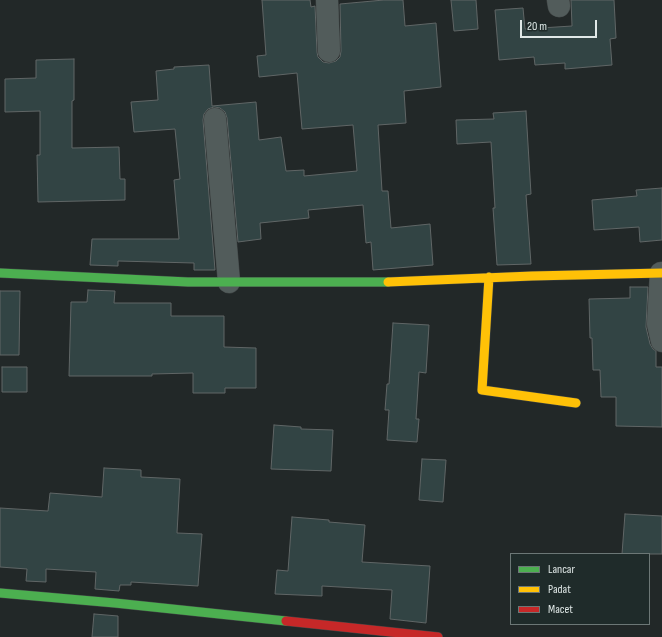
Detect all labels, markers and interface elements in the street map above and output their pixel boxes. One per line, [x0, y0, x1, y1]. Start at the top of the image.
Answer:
scale bar [522, 12, 599, 38]
text: 20 m [527, 19, 547, 34]
legend [510, 553, 650, 625]
text: Lancar [548, 562, 575, 577]
text: Padat [548, 582, 571, 597]
text: Macet [548, 602, 573, 617]

